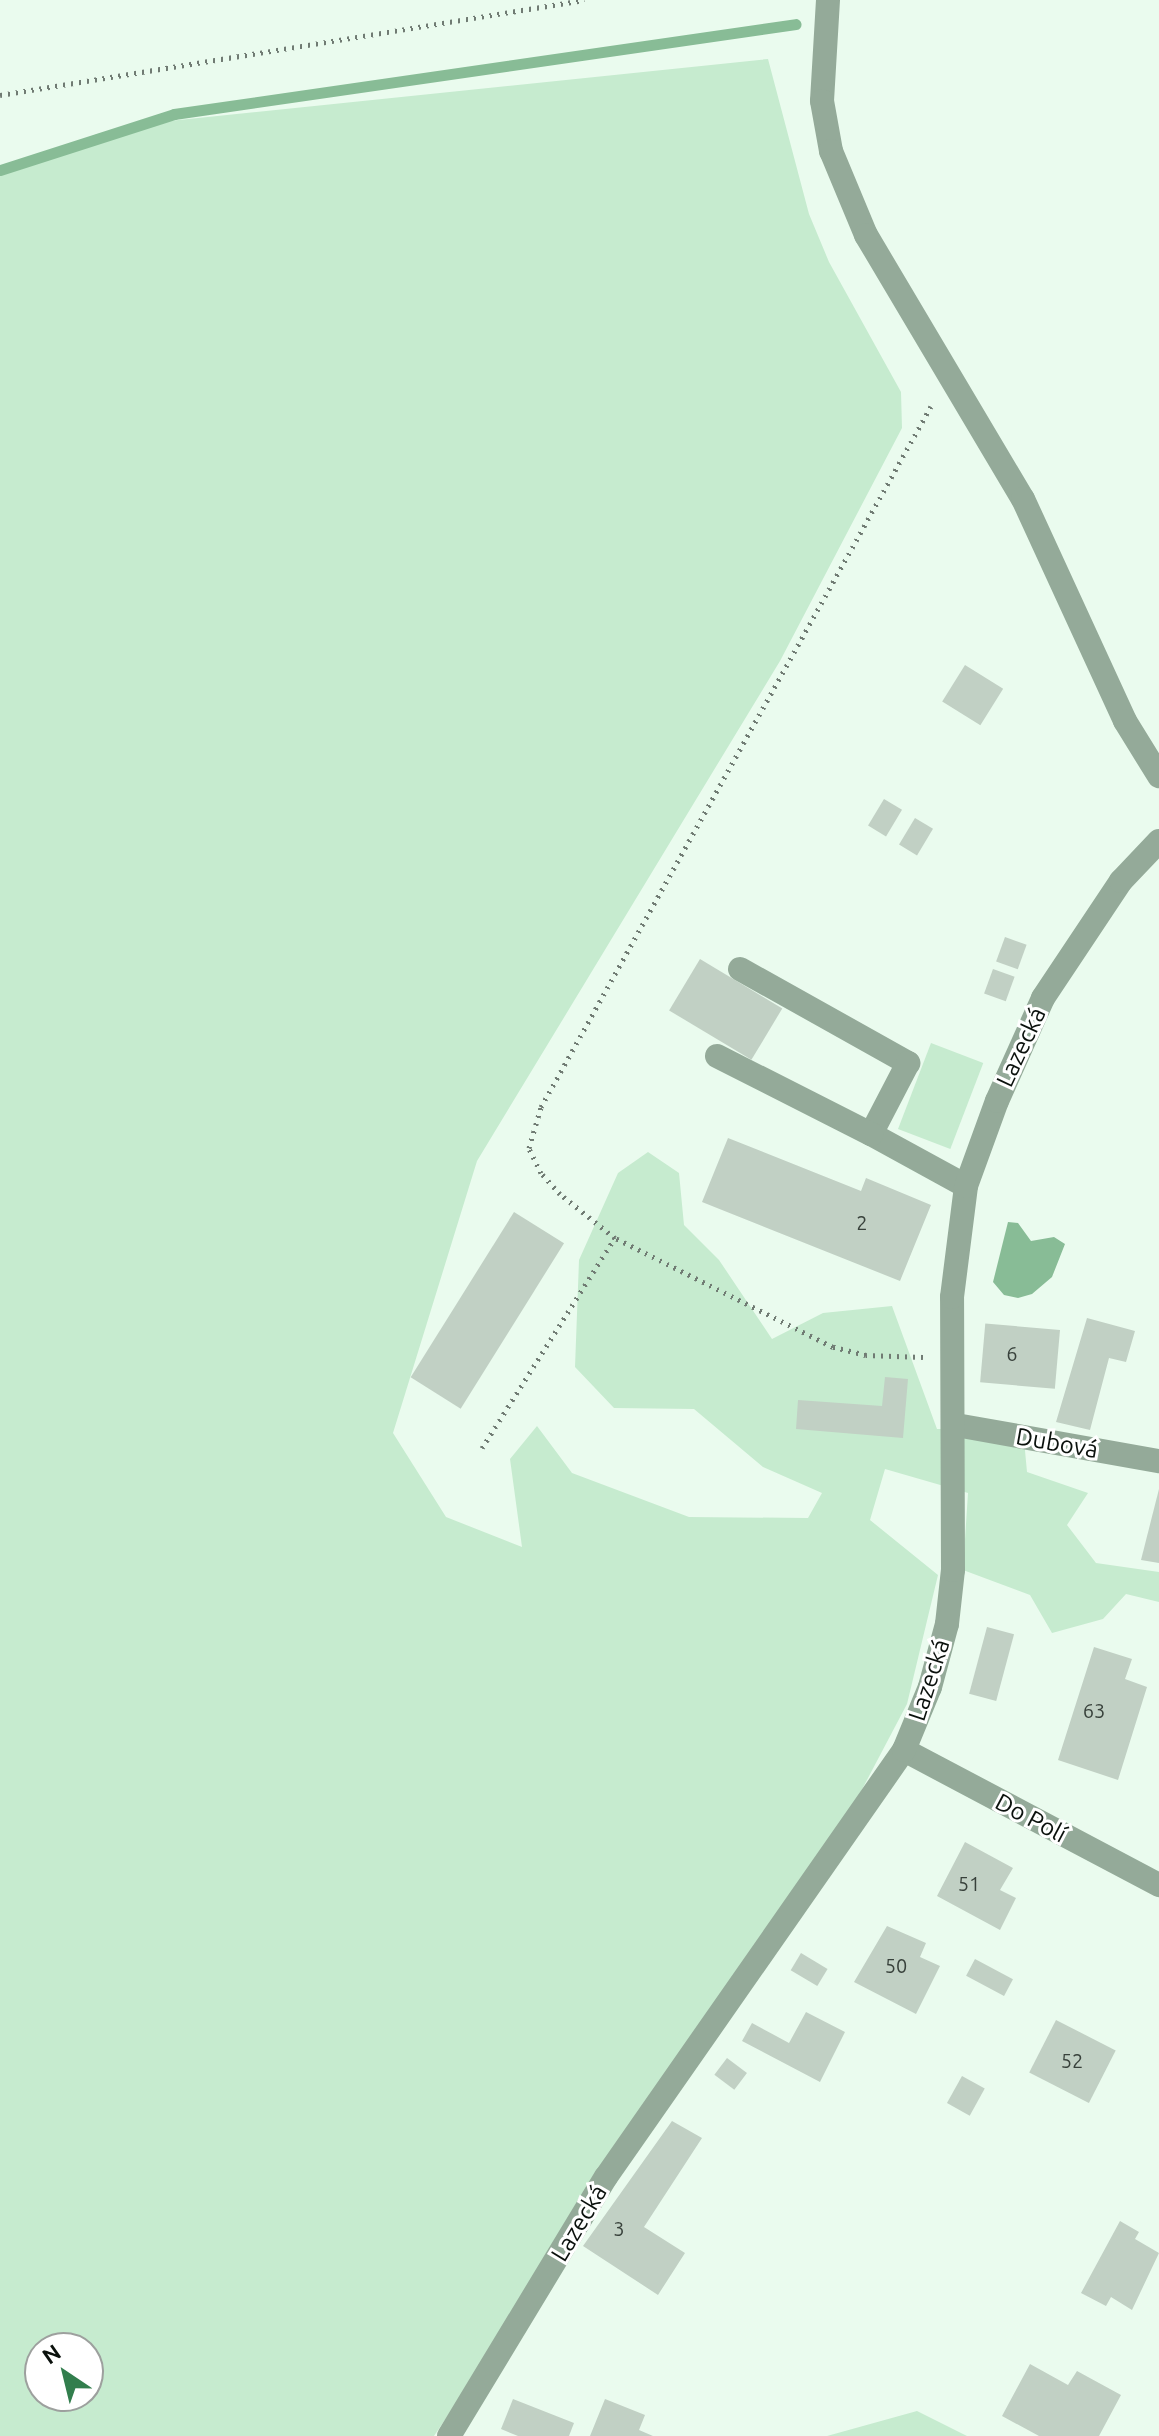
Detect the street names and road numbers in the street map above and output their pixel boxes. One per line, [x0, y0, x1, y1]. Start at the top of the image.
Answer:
street label: Lazecká [990, 1003, 1052, 1091]
street label: Dubová [1014, 1422, 1100, 1464]
street label: Lazecká [902, 1635, 956, 1725]
street label: Do Polí [990, 1787, 1072, 1849]
street label: Lazecká [545, 2179, 613, 2267]

